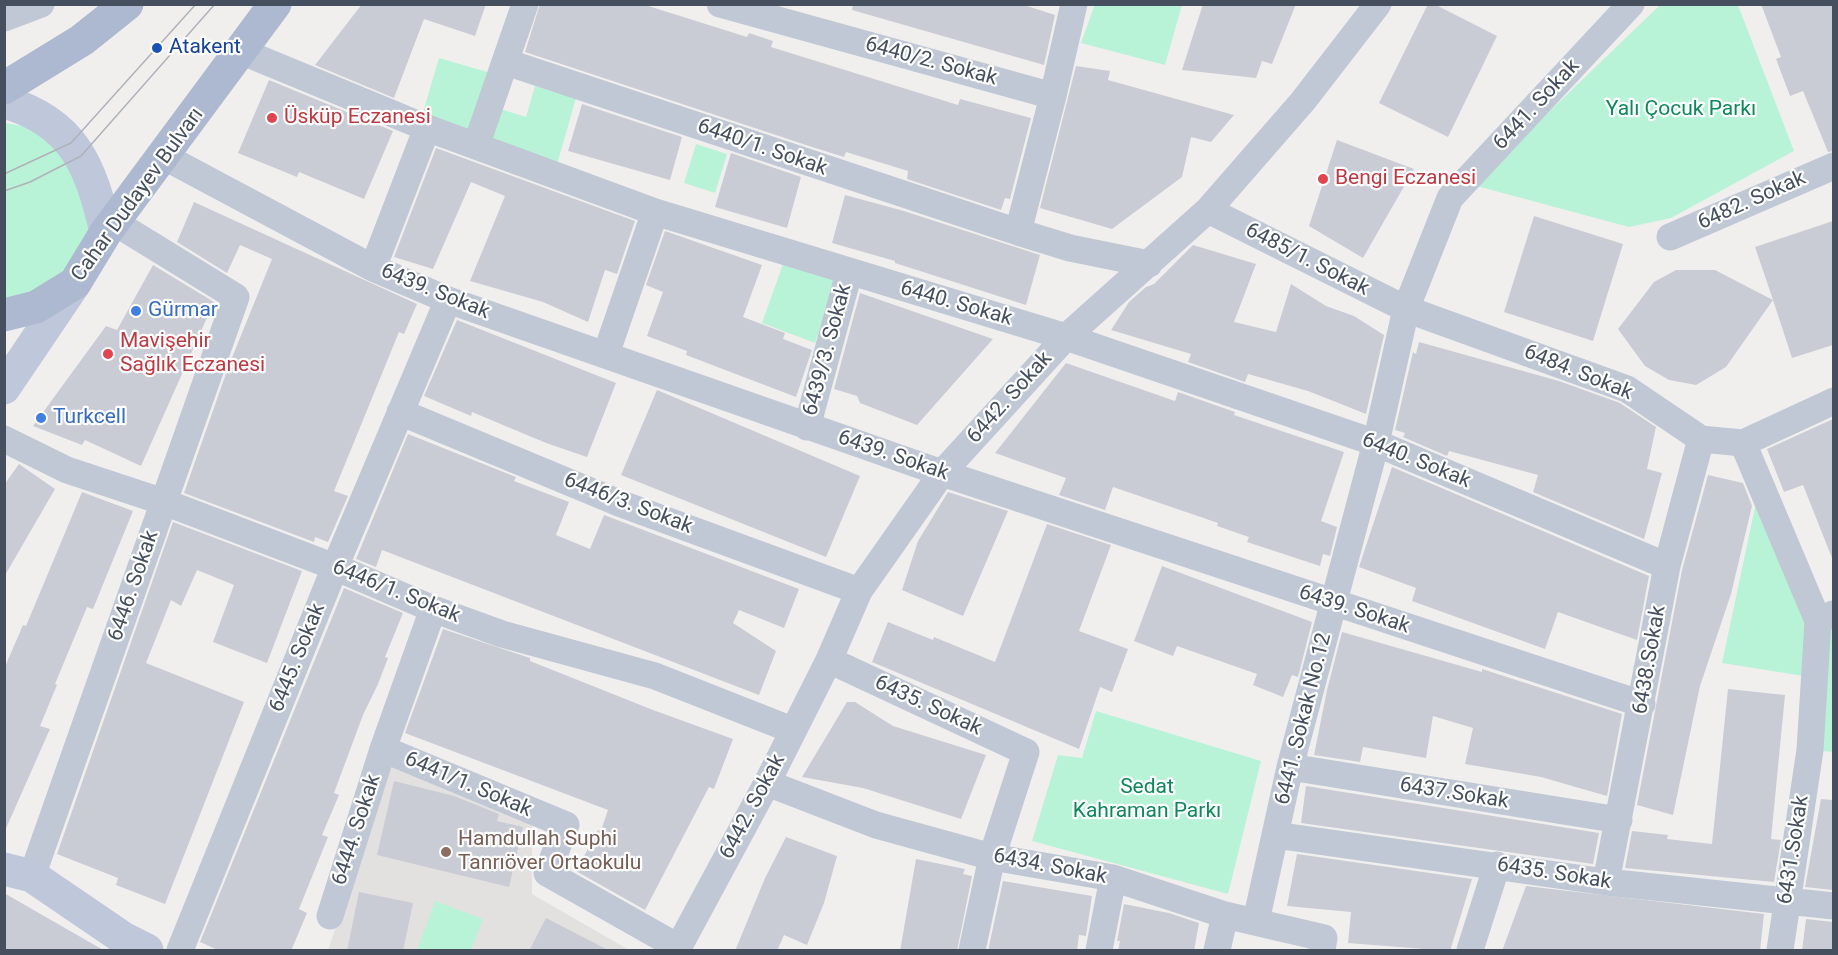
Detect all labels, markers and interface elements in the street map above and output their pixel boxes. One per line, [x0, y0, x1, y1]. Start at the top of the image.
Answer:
street label: 6440/2. Sokak [862, 32, 1000, 92]
place label: Atakent [169, 35, 241, 61]
marker: Atakent [150, 41, 164, 55]
street label: 6441. Sokak [1489, 54, 1585, 156]
park label: Yalı Çocuk Parkı [1606, 97, 1756, 123]
street label: Cahar Dudayev Bulvarı [67, 103, 209, 287]
place label: Üsküp Eczanesi [284, 105, 431, 131]
marker: Üsküp Eczanesi [265, 111, 279, 125]
street label: 6440/1. Sokak [694, 114, 830, 182]
place label: Bengi Eczanesi [1335, 166, 1476, 192]
street label: 6482. Sokak [1694, 166, 1810, 236]
marker: Bengi Eczanesi [1316, 172, 1330, 186]
street label: 6485/1. Sokak [1241, 218, 1373, 302]
street label: 6439. Sokak [377, 259, 493, 325]
street label: 6440. Sokak [897, 276, 1015, 332]
street label: 6439/3. Sokak [798, 281, 858, 419]
place label: Gürmar [148, 298, 218, 324]
marker: Gürmar [129, 304, 143, 318]
place label: Mavişehir Sağlık Eczanesi [120, 329, 265, 379]
street label: 6484. Sokak [1520, 340, 1636, 406]
marker: Mavişehir Sağlık Eczanesi [101, 347, 115, 361]
street label: 6442. Sokak [962, 347, 1058, 449]
place label: Turkcell [53, 405, 126, 431]
marker: Turkcell [34, 411, 48, 425]
street label: 6439. Sokak [834, 425, 952, 487]
street label: 6440. Sokak [1358, 428, 1474, 494]
street label: 6446/3. Sokak [560, 468, 696, 540]
street label: 6446. Sokak [103, 527, 165, 645]
street label: 6446/1. Sokak [328, 555, 464, 629]
street label: 6439. Sokak [1295, 580, 1413, 640]
street label: 6445. Sokak [265, 600, 331, 716]
street label: 6438.Sokak [1628, 604, 1672, 716]
street label: 6441. Sokak No.12 [1270, 630, 1338, 808]
street label: 6435. Sokak [871, 670, 985, 742]
street label: 6441/1. Sokak [401, 747, 535, 823]
street label: 6442. Sokak [715, 750, 791, 864]
street label: 6444. Sokak [327, 771, 387, 889]
street label: 6437.Sokak [1398, 773, 1510, 815]
park label: Sedat Kahraman Parkı [1073, 775, 1221, 825]
street label: 6431.Sokak [1773, 794, 1815, 906]
place label: Hamdullah Suphi Tanrıöver Ortaokulu [458, 827, 641, 877]
street label: 6434. Sokak [991, 844, 1109, 890]
marker: Hamdullah Suphi Tanrıöver Ortaokulu [439, 845, 453, 859]
street label: 6435. Sokak [1495, 853, 1613, 895]

